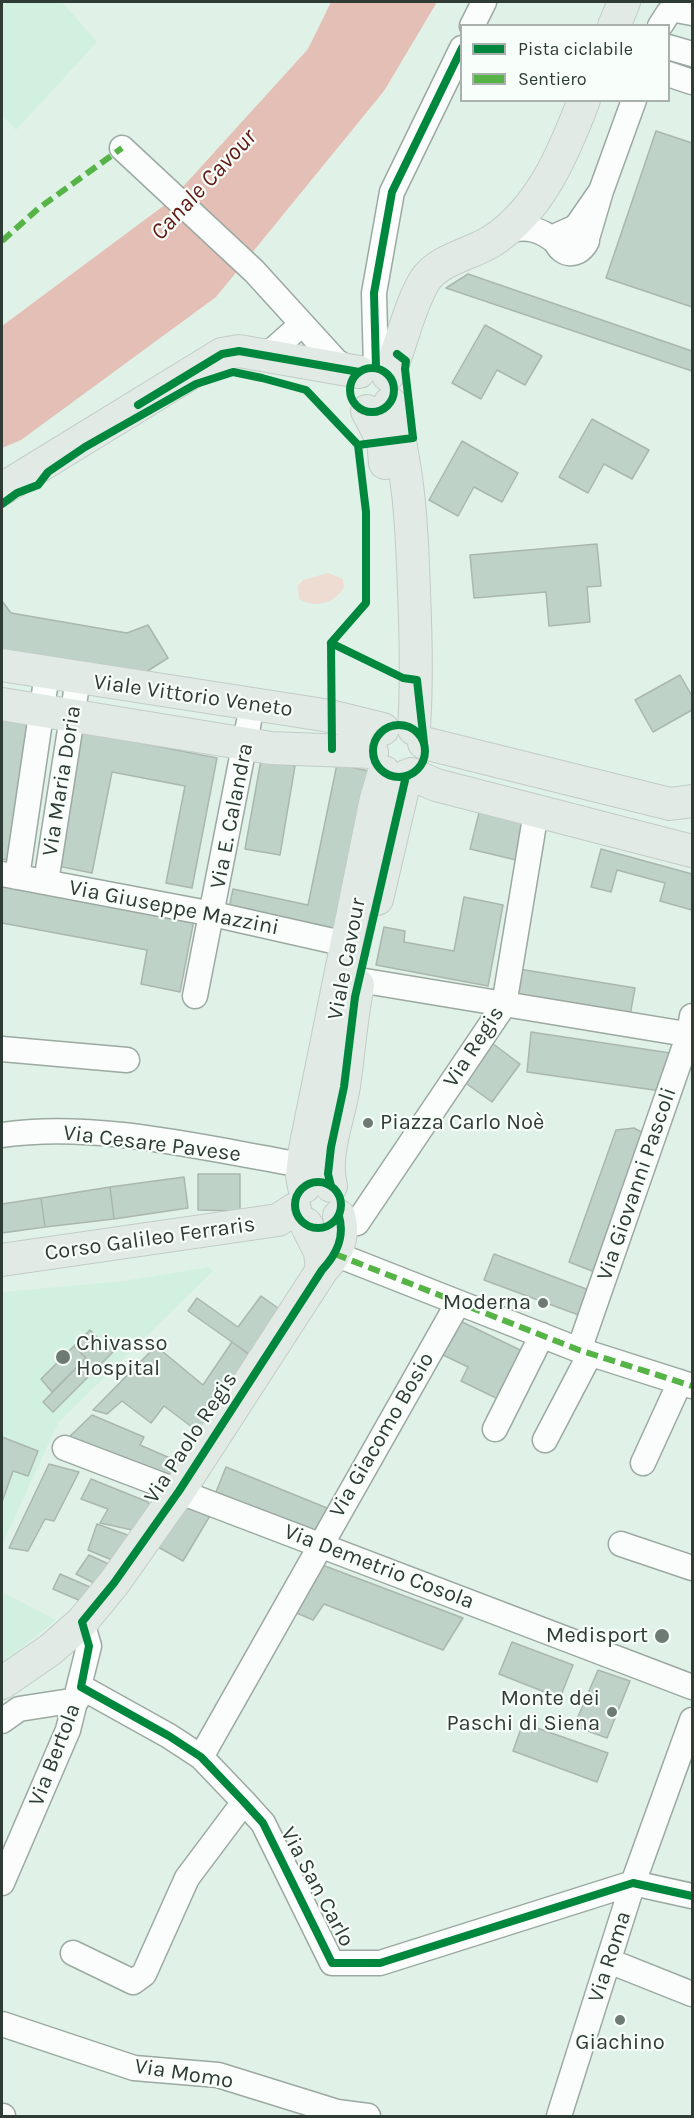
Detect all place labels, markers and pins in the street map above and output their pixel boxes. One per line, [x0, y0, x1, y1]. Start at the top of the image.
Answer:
place label: Piazza Carlo Noè [380, 1110, 544, 1136]
marker: Piazza Carlo Noè [361, 1116, 375, 1130]
place label: Moderna [443, 1290, 531, 1316]
marker: Moderna [536, 1296, 550, 1310]
place label: Chivasso Hospital [76, 1331, 168, 1382]
marker: Chivasso Hospital [54, 1348, 72, 1366]
place label: Medisport [546, 1623, 648, 1649]
marker: Medisport [653, 1627, 671, 1645]
place label: Monte dei Paschi di Siena [446, 1686, 600, 1738]
marker: Monte dei Paschi di Siena [605, 1705, 619, 1719]
marker: Giachino [613, 2013, 627, 2027]
place label: Giachino [575, 2030, 665, 2056]

